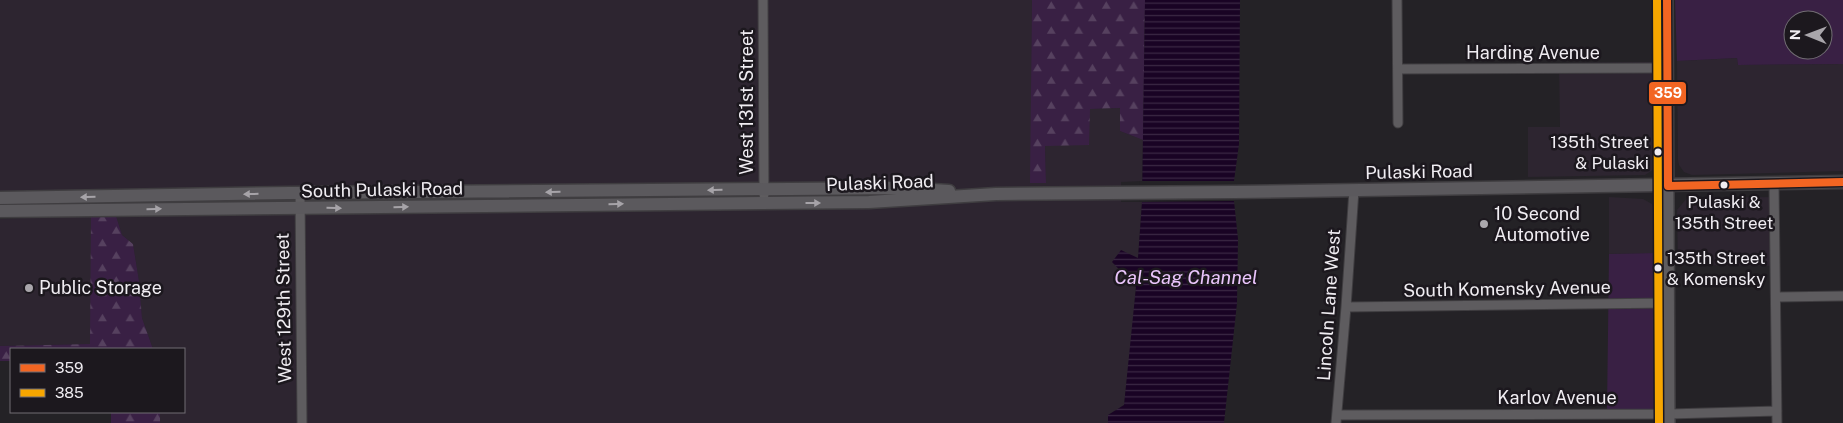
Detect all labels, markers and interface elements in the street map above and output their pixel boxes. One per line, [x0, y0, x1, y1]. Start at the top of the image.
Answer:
north arrow [1783, 10, 1833, 60]
street label: West 131st Street [736, 29, 757, 175]
text: N [1787, 29, 1803, 40]
street label: Harding Avenue [1466, 42, 1600, 63]
line badge: 359 [1648, 81, 1687, 105]
text: 359 [1654, 85, 1682, 101]
place label: 135th Street & Pulaski [1550, 132, 1649, 173]
marker: 135th Street & Pulaski [1653, 147, 1663, 157]
street label: Pulaski Road [1365, 160, 1473, 183]
street label: Pulaski Road [826, 170, 934, 195]
street label: South Pulaski Road [301, 178, 463, 201]
marker: Pulaski & 135th Street [1719, 180, 1729, 190]
one-way arrow [707, 186, 723, 194]
one-way arrow [545, 188, 561, 196]
one-way arrow [243, 190, 259, 198]
place label: Pulaski & 135th Street [1675, 192, 1773, 233]
one-way arrow [80, 193, 96, 201]
one-way arrow [805, 199, 821, 207]
one-way arrow [609, 200, 625, 208]
one-way arrow [394, 203, 410, 211]
place label: 10 Second Automotive [1494, 203, 1590, 245]
one-way arrow [326, 204, 342, 212]
one-way arrow [146, 205, 162, 213]
marker: 10 Second Automotive [1478, 218, 1490, 230]
street label: Lincoln Lane West [1313, 228, 1344, 382]
street label: West 129th Street [272, 233, 295, 383]
place label: 135th Street & Komensky [1667, 248, 1766, 289]
marker: 135th Street & Komensky [1653, 263, 1663, 273]
water label: Cal-Sag Channel [1114, 266, 1258, 288]
street label: South Komensky Avenue [1403, 276, 1611, 301]
place label: Public Storage [39, 277, 162, 298]
marker: Public Storage [23, 282, 35, 294]
legend [10, 348, 185, 413]
text: 359 [55, 359, 83, 376]
text: 385 [55, 384, 84, 401]
street label: Karlov Avenue [1497, 387, 1617, 408]

